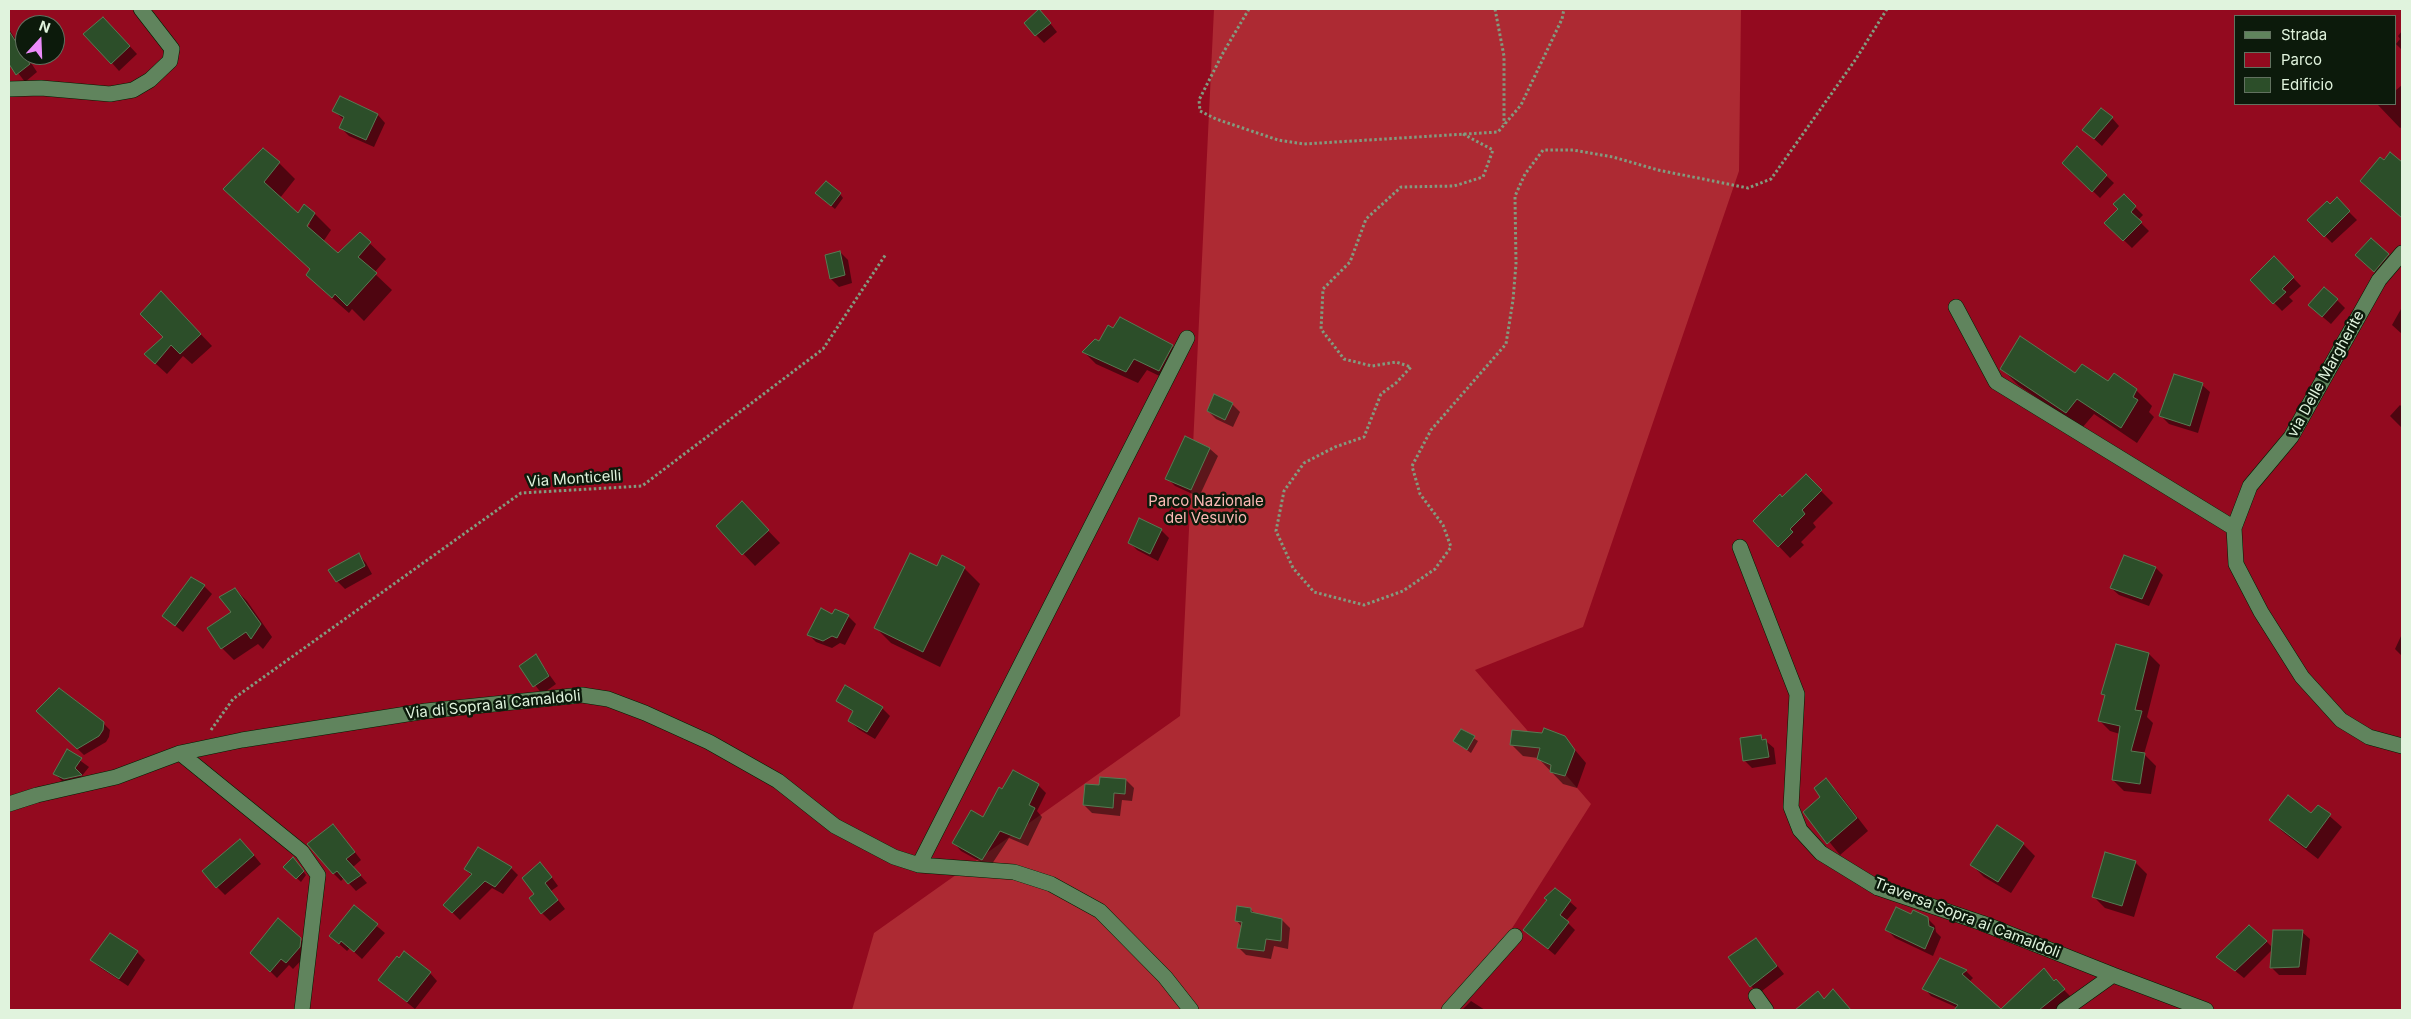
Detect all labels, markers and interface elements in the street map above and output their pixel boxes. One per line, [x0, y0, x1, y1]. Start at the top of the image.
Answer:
north arrow [15, 15, 65, 65]
legend [2234, 15, 2396, 105]
text: N [37, 17, 53, 36]
text: Strada [2281, 25, 2327, 44]
text: Parco [2281, 50, 2322, 69]
text: Edificio [2281, 75, 2333, 94]
street label: via Delle Margherite [2284, 308, 2368, 440]
street label: Via Monticelli [526, 467, 622, 491]
park label: Parco Nazionale del Vesuvio [1148, 492, 1264, 527]
street label: Via di Sopra ai Camaldoli [405, 687, 581, 723]
street label: Traversa Sopra ai Camaldoli [1871, 874, 2063, 962]

